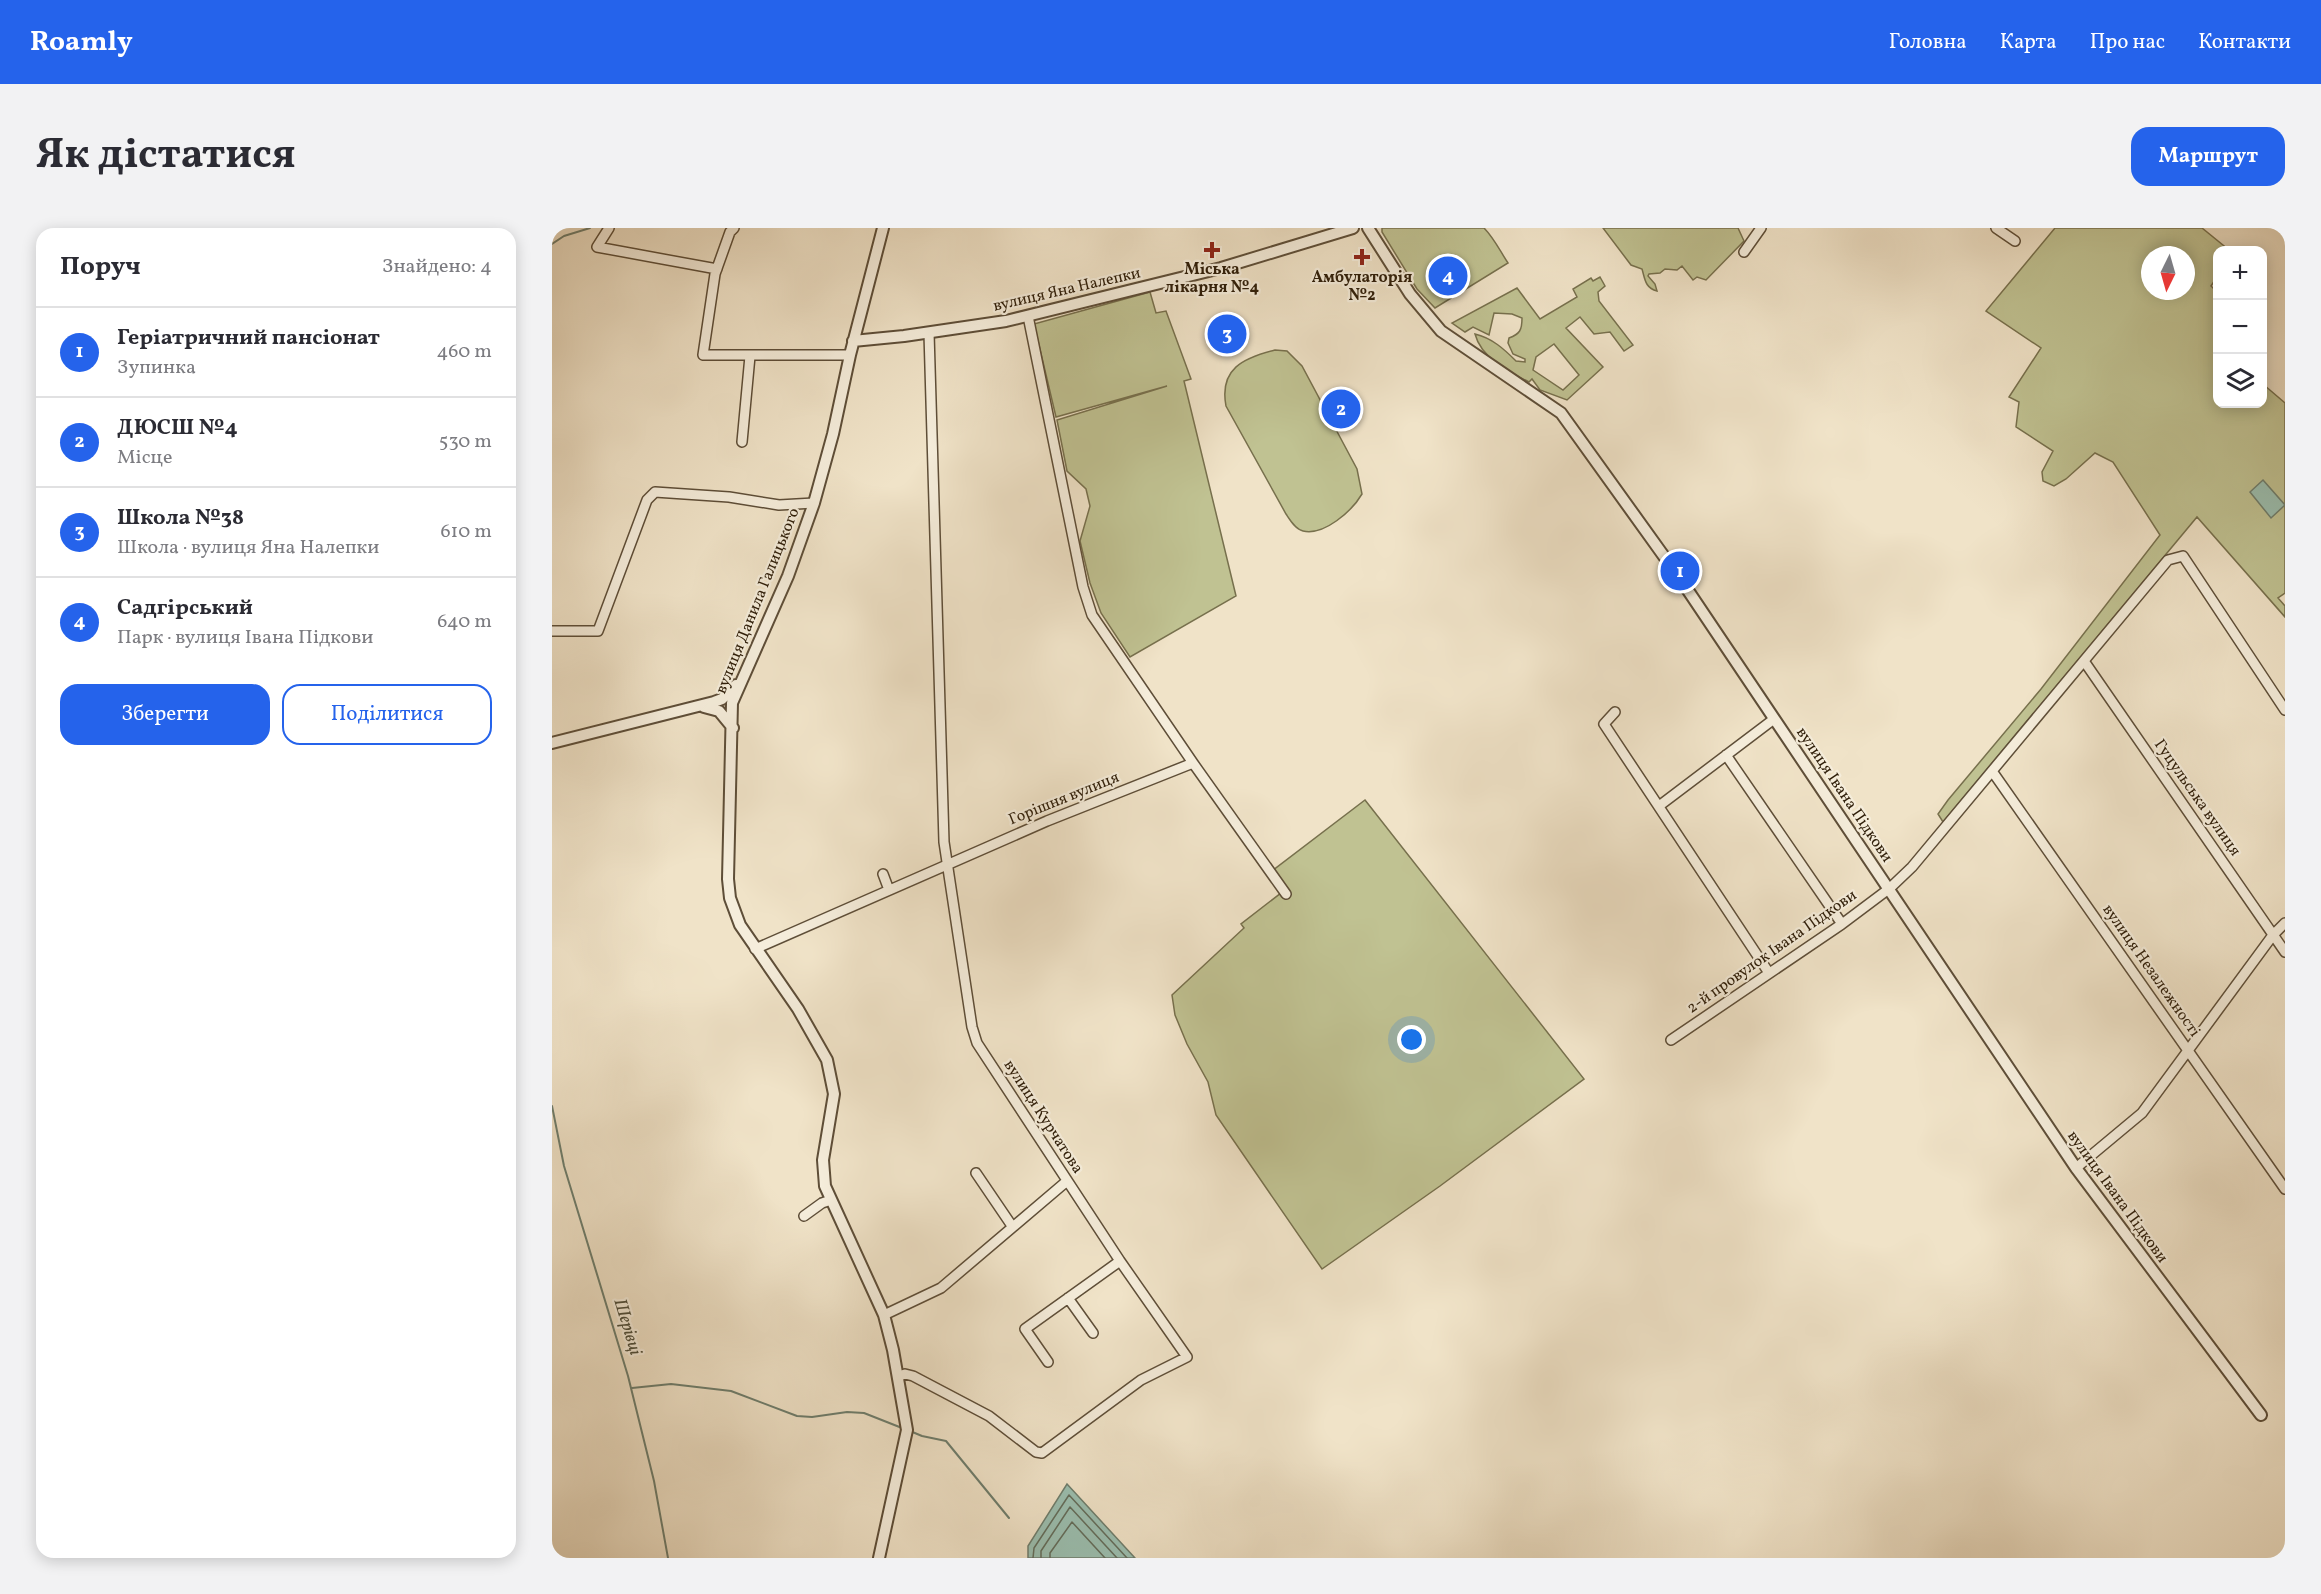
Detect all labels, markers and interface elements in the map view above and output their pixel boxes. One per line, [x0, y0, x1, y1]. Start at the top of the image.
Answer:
text: Roamly [30, 23, 133, 62]
text: Головна [1889, 28, 1967, 57]
text: Карта [2000, 28, 2057, 57]
text: Про нас [2090, 28, 2165, 57]
text: Контакти [2198, 28, 2291, 57]
text: Як дістатися [36, 127, 296, 186]
button: Маршрут [2131, 127, 2285, 186]
marker: Міська лікарня №4 [1203, 241, 1221, 259]
north arrow [2141, 246, 2195, 300]
map controls [2213, 246, 2267, 408]
button: + [2213, 246, 2267, 300]
marker: Амбулаторія №2 [1353, 248, 1371, 266]
text: Поруч [60, 249, 141, 285]
text: Знайдено: 4 [382, 253, 492, 281]
pin: 4 [1428, 254, 1468, 298]
place label: Міська лікарня №4 [1165, 259, 1259, 299]
street label: вулиця Яна Налепки [991, 262, 1143, 318]
place label: Амбулаторія №2 [1312, 267, 1412, 307]
button: − [2213, 300, 2267, 354]
pin: 3 [1208, 312, 1246, 356]
text: Геріатричний пансіонат [117, 323, 380, 354]
text: 1 [75, 338, 84, 366]
text: 460 m [436, 338, 492, 366]
text: Зупинка [117, 354, 196, 382]
button: layers [2213, 354, 2267, 408]
pin: 2 [1322, 386, 1360, 432]
text: ДЮСШ №4 [117, 413, 238, 444]
text: 2 [74, 428, 85, 456]
text: 530 m [439, 428, 492, 456]
text: Місце [117, 444, 172, 472]
text: Школа №38 [117, 503, 244, 534]
street label: вулиця Данила Галицького [711, 505, 805, 697]
text: 3 [74, 518, 85, 546]
text: 610 m [440, 518, 492, 546]
text: Школа · вулиця Яна Налепки [117, 534, 379, 562]
pin: 1 [1660, 548, 1700, 594]
text: Садгірський [117, 593, 253, 624]
text: 4 [73, 608, 86, 636]
text: 640 m [437, 608, 492, 636]
text: Парк · вулиця Івана Підкови [117, 624, 374, 652]
button: Зберегти [60, 684, 270, 745]
button: Поділитися [282, 684, 492, 745]
street label: вулиця Івана Підкови [1791, 723, 1898, 867]
street label: Гуцульська вулиця [2148, 735, 2246, 861]
street label: Горішня вулиця [1005, 767, 1123, 831]
street label: 2-й провулок Івана Підкови [1683, 885, 1862, 1019]
street label: вулиця Незалежності [2097, 900, 2205, 1042]
your location [1397, 1025, 1426, 1054]
street label: вулиця Курчатова [998, 1056, 1088, 1178]
street label: вулиця Івана Підкови [2061, 1126, 2173, 1268]
water label: Шерівці [607, 1296, 648, 1359]

